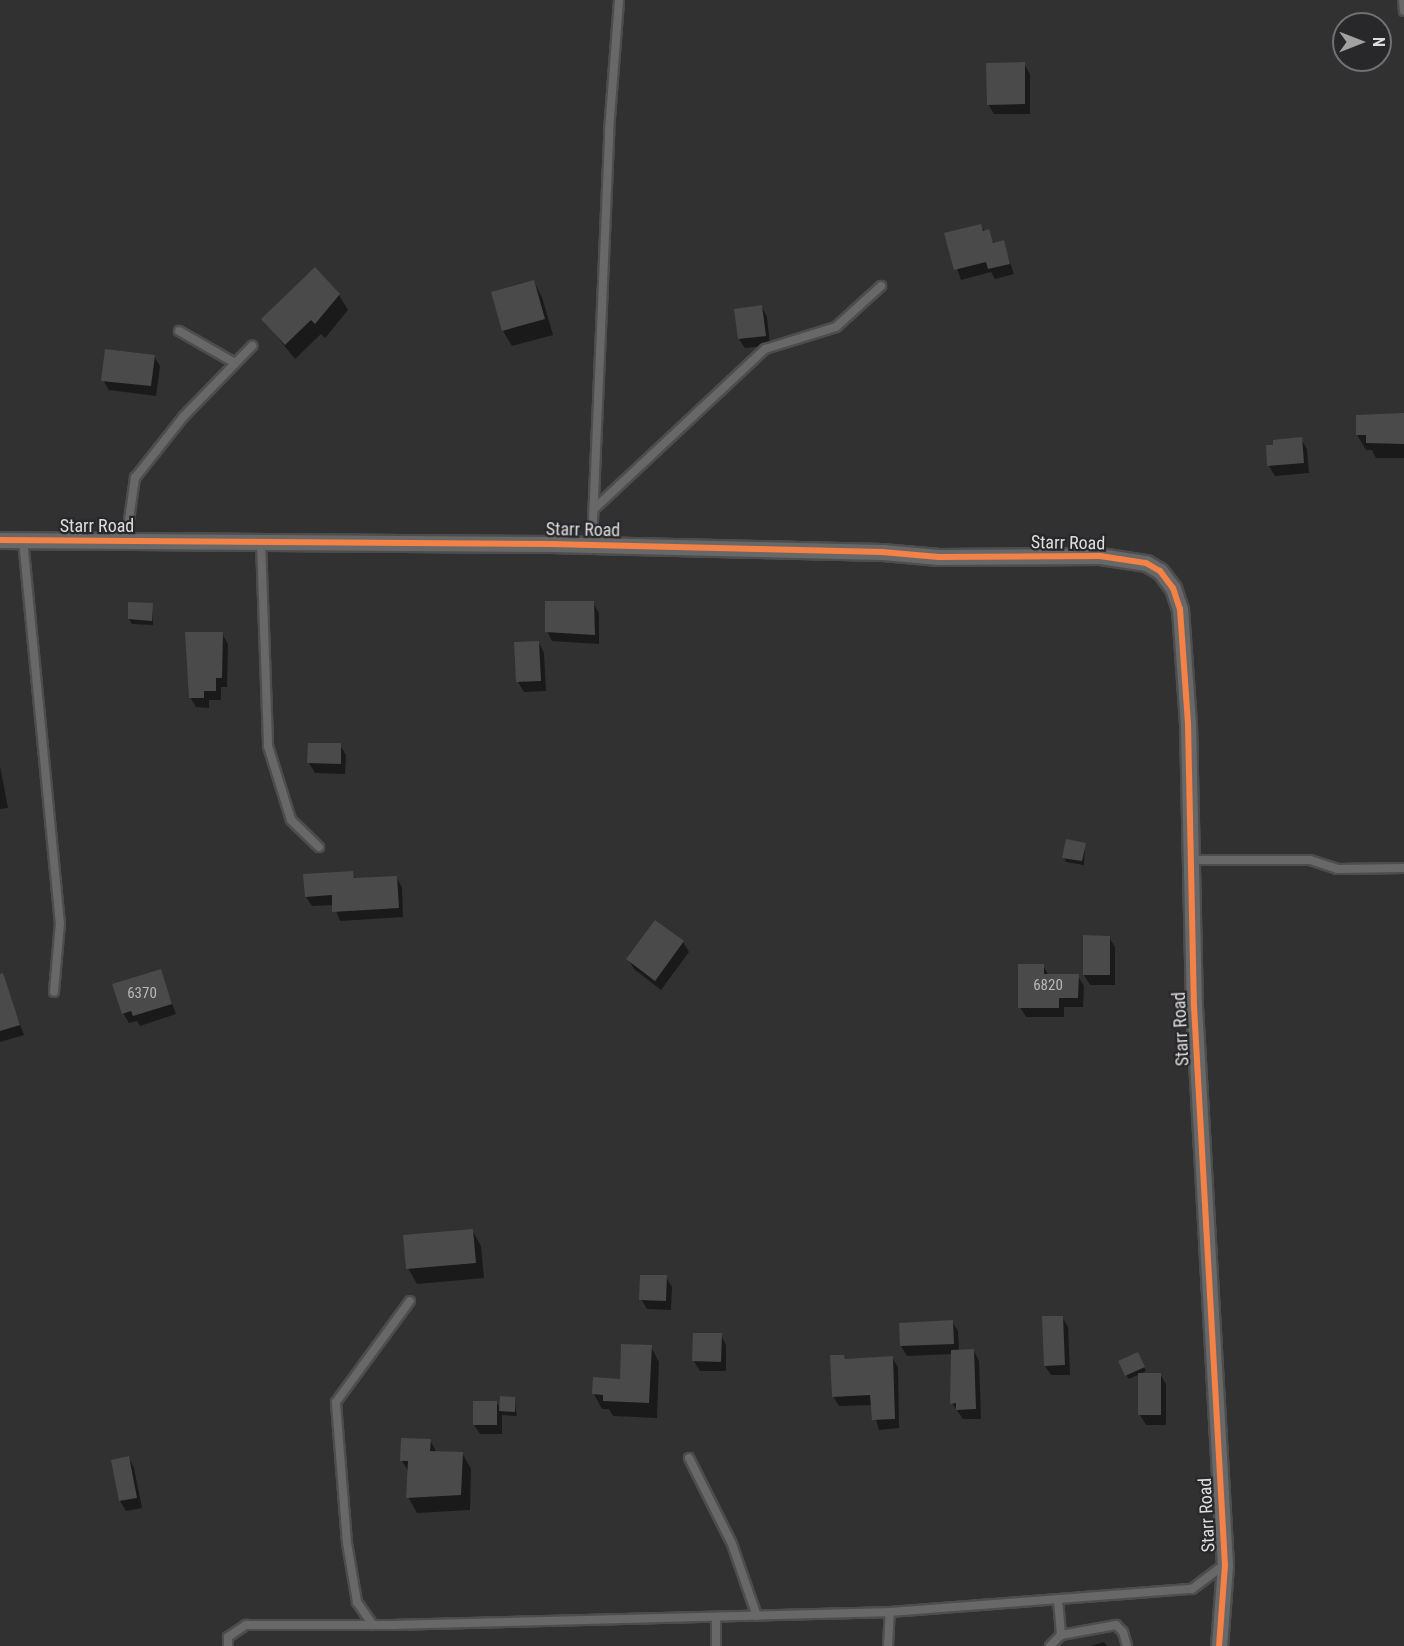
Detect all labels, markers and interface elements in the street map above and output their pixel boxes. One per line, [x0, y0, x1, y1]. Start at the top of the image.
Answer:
north arrow [1332, 12, 1392, 72]
text: N [1369, 37, 1388, 47]
street label: Starr Road [60, 515, 134, 537]
street label: Starr Road [546, 519, 620, 541]
street label: Starr Road [1031, 532, 1105, 554]
house number: 6820 [1033, 977, 1063, 995]
house number: 6370 [127, 985, 157, 1003]
street label: Starr Road [1168, 991, 1194, 1067]
street label: Starr Road [1194, 1477, 1220, 1553]

